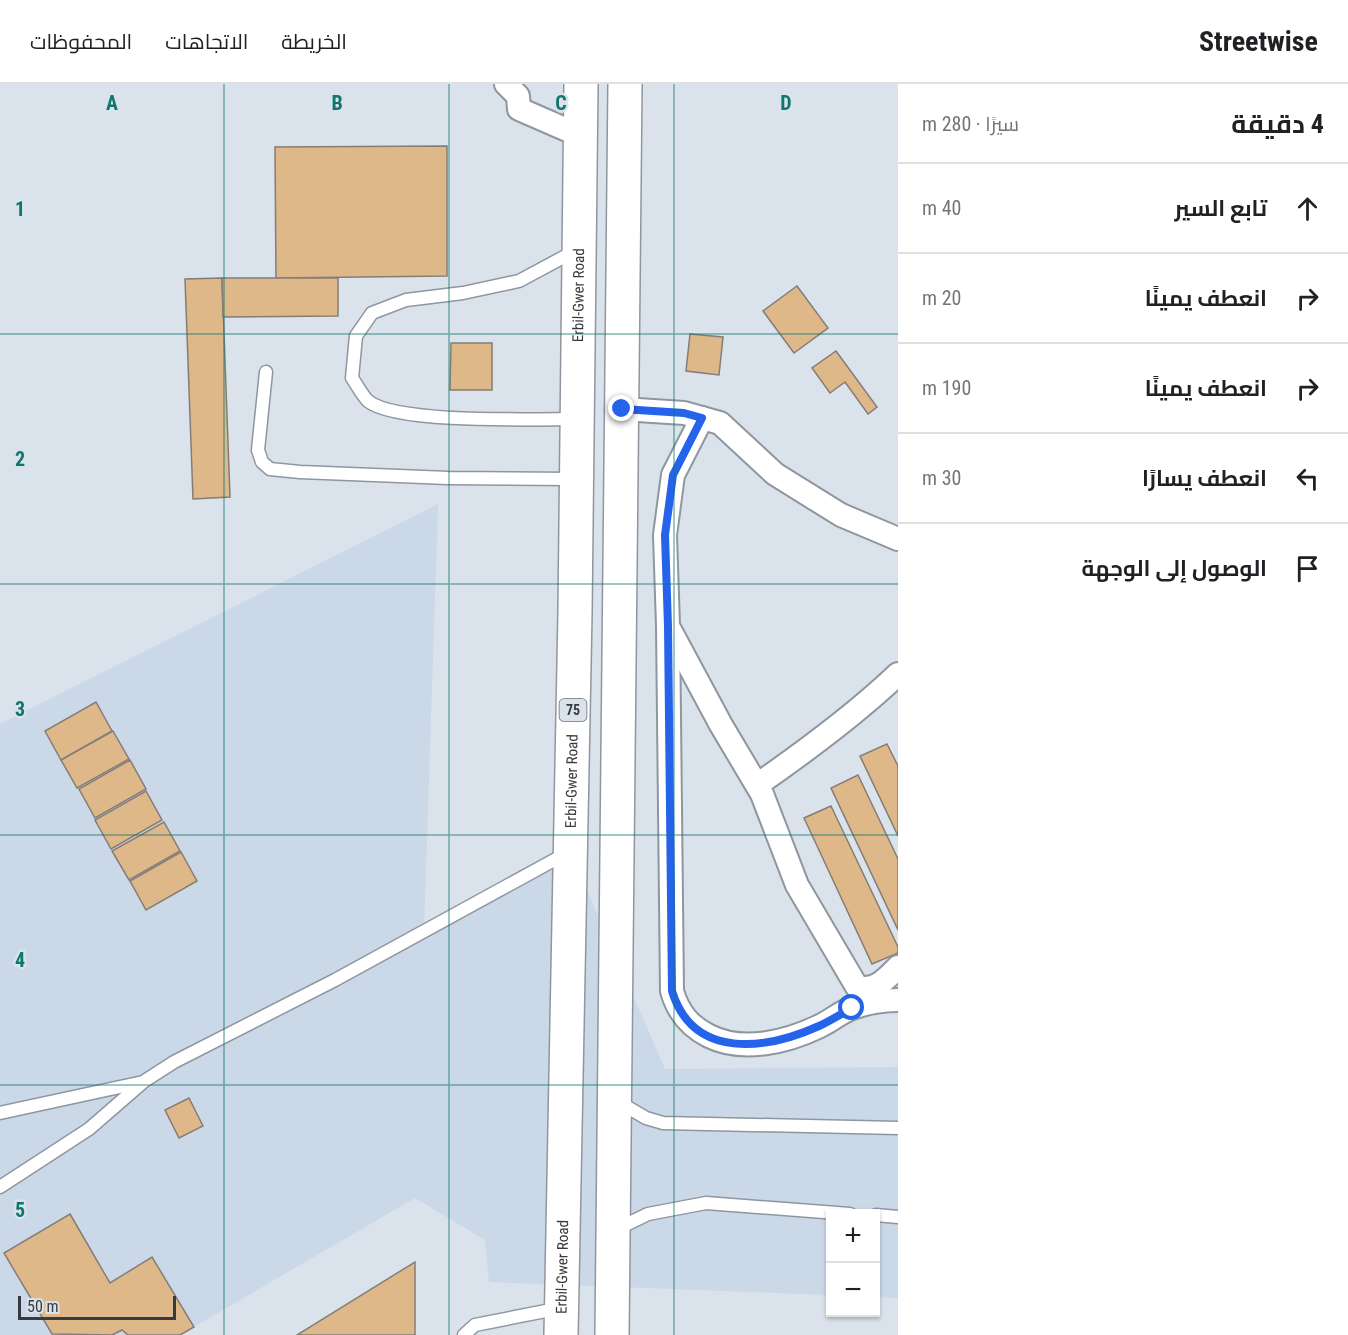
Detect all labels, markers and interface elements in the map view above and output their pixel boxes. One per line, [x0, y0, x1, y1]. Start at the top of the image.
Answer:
text: Streetwise [1199, 25, 1318, 58]
text: المحفوظات [30, 30, 132, 54]
text: الاتجاهات [165, 30, 248, 54]
text: الخريطة [281, 30, 347, 54]
text: A [106, 91, 118, 115]
text: B [331, 91, 343, 115]
text: C [555, 91, 567, 115]
text: D [780, 91, 792, 115]
text: 4 دقيقة [1231, 109, 1324, 139]
text: سيرًا · 280 m [922, 112, 1019, 136]
icon: ahead [1291, 192, 1324, 225]
text: 40 m [922, 196, 961, 220]
text: تابع السير [1174, 196, 1267, 221]
text: 1 [15, 197, 25, 221]
street label: Erbil-Gwer Road [569, 248, 588, 342]
icon: right [1291, 282, 1324, 315]
text: 20 m [922, 286, 961, 310]
text: انعطف يمينًا [1145, 286, 1267, 311]
icon: right [1291, 372, 1324, 405]
text: 190 m [922, 376, 971, 400]
text: انعطف يمينًا [1145, 376, 1267, 401]
route end [608, 395, 634, 421]
text: 2 [15, 447, 25, 471]
icon: left [1291, 462, 1324, 495]
text: 30 m [922, 466, 961, 490]
text: انعطف يسارًا [1142, 466, 1267, 491]
icon: arrive [1291, 552, 1324, 585]
text: الوصول إلى الوجهة [1082, 556, 1267, 581]
text: 3 [15, 697, 25, 721]
road number: 75 [560, 699, 586, 721]
street label: Erbil-Gwer Road [562, 734, 582, 828]
text: 4 [15, 948, 25, 972]
route start [838, 994, 864, 1020]
text: 5 [15, 1198, 25, 1222]
map controls [826, 1209, 880, 1317]
button: + [826, 1209, 880, 1263]
street label: Erbil-Gwer Road [552, 1220, 572, 1314]
button: − [826, 1263, 880, 1317]
scale bar [18, 1293, 176, 1320]
text: 50 m [27, 1297, 59, 1316]

